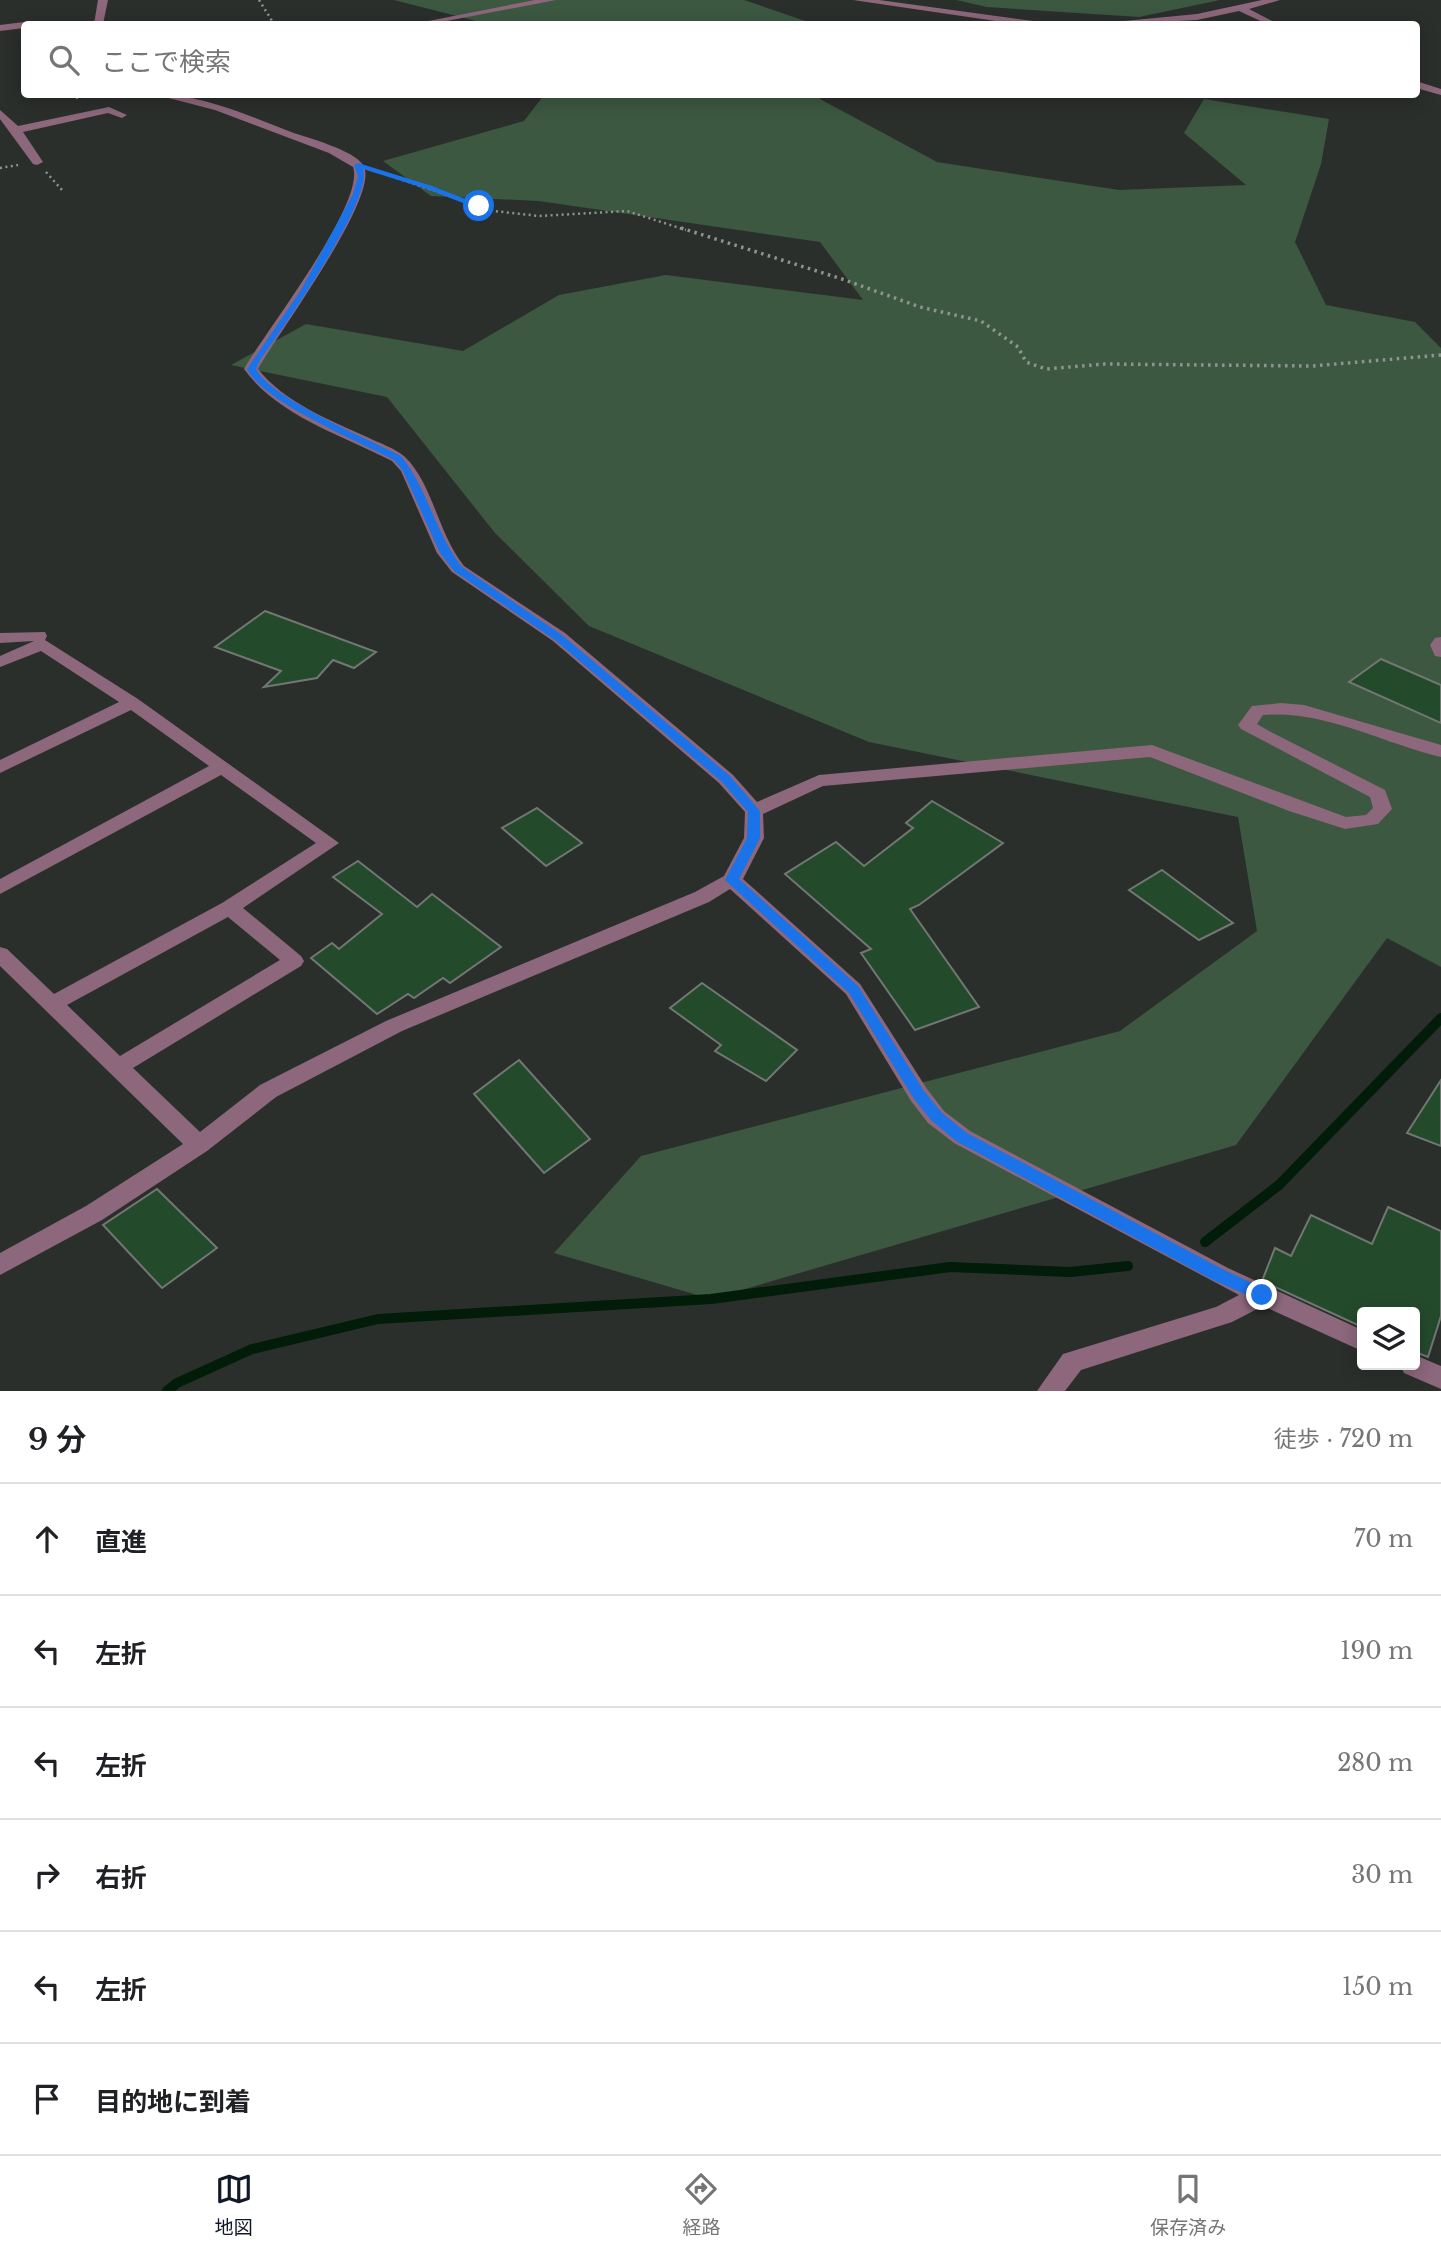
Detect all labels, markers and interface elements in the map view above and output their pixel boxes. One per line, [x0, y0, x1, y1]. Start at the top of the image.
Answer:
search box [21, 21, 1420, 98]
icon: search [45, 41, 83, 79]
text: ここで検索 [101, 46, 231, 78]
route start [463, 190, 494, 221]
route end [1246, 1279, 1277, 1310]
map controls [1357, 1307, 1420, 1370]
button: layers [1357, 1307, 1420, 1370]
text: 9 分 [28, 1421, 86, 1458]
text: 徒歩 · 720 m [1274, 1425, 1413, 1453]
icon: ahead [28, 1520, 66, 1558]
text: 70 m [1354, 1525, 1413, 1553]
text: 直進 [95, 1526, 147, 1558]
icon: left [28, 1632, 66, 1670]
text: 190 m [1340, 1637, 1413, 1665]
text: 左折 [95, 1638, 147, 1670]
icon: left [28, 1744, 66, 1782]
text: 280 m [1337, 1749, 1413, 1777]
text: 左折 [95, 1750, 147, 1782]
icon: right [28, 1856, 66, 1894]
text: 30 m [1351, 1861, 1413, 1889]
text: 右折 [95, 1862, 147, 1894]
icon: left [28, 1968, 66, 2006]
text: 150 m [1342, 1973, 1413, 2001]
text: 左折 [95, 1974, 147, 2006]
icon: arrive [28, 2080, 66, 2118]
text: 目的地に到着 [95, 2086, 251, 2118]
tab: 地図 [215, 2170, 253, 2239]
tab: 経路 [682, 2170, 720, 2239]
tab: 保存済み [1150, 2170, 1226, 2239]

